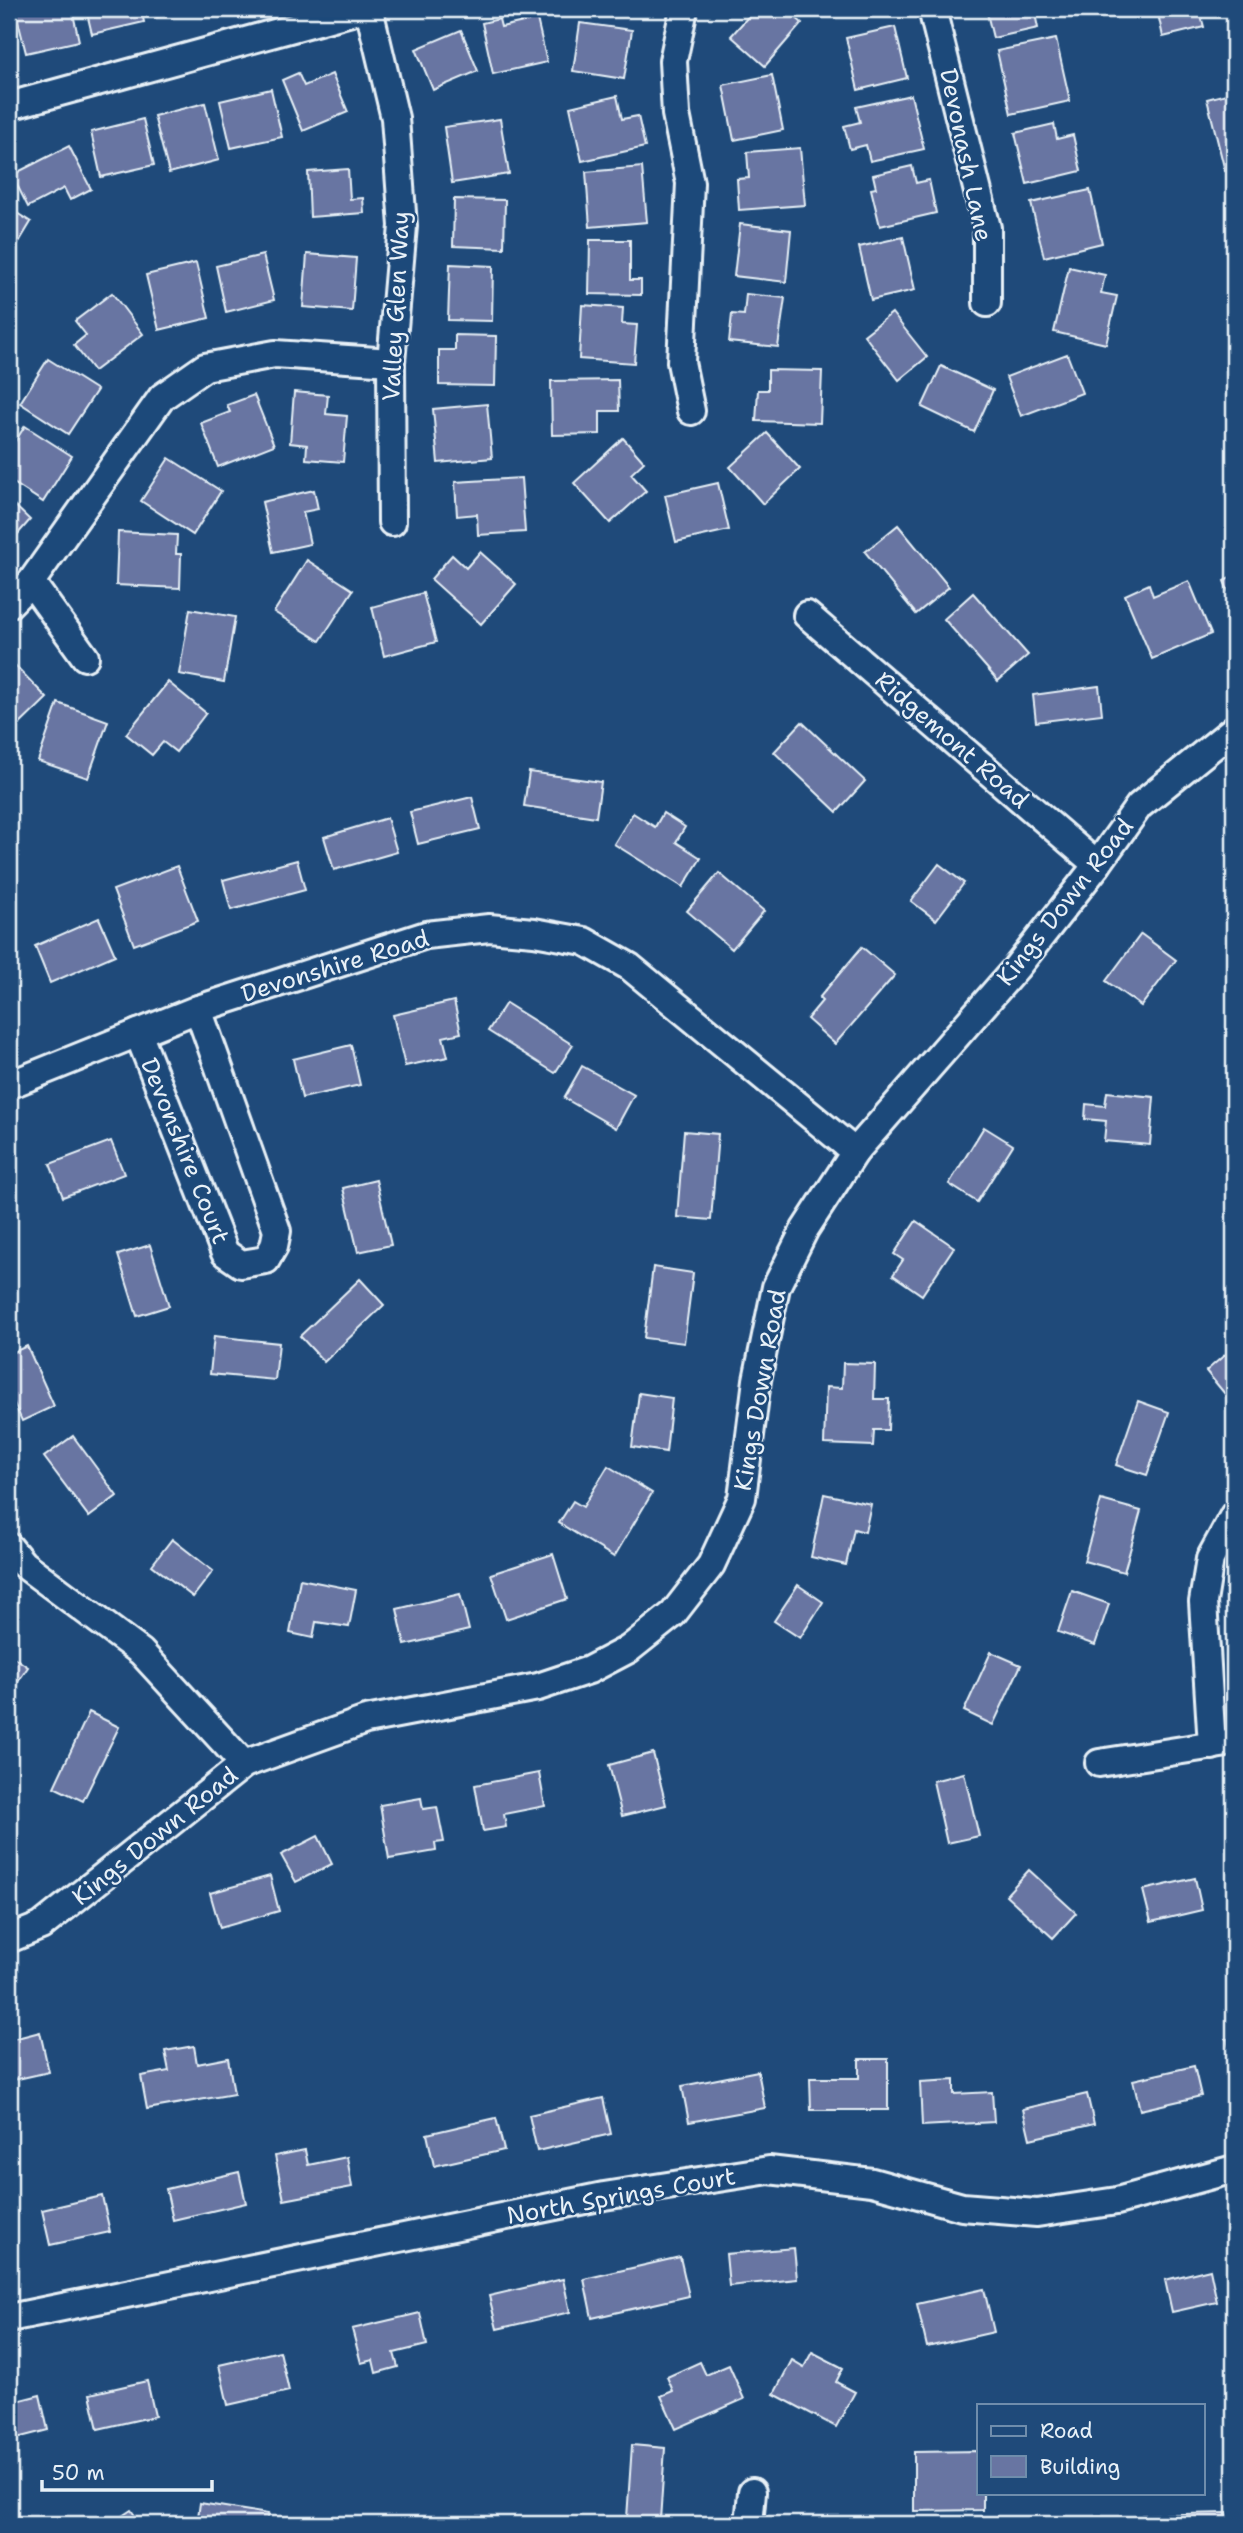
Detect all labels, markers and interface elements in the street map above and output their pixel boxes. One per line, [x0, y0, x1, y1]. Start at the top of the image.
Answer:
street label: Devonash Lane [932, 66, 1000, 244]
street label: Valley Glen Way [375, 210, 417, 402]
street label: Ridgemont Road [868, 664, 1036, 816]
street label: Kings Down Road [989, 812, 1141, 992]
street label: Devonshire Road [237, 922, 433, 1010]
street label: Devonshire Court [133, 1053, 237, 1249]
street label: Kings Down Road [726, 1287, 794, 1493]
street label: Kings Down Road [65, 1759, 245, 1913]
street label: North Springs Court [504, 2160, 738, 2232]
legend [977, 2404, 1204, 2494]
text: Road [1040, 2417, 1093, 2445]
scale bar [42, 2449, 212, 2493]
text: Building [1040, 2453, 1120, 2481]
text: 50 m [52, 2459, 105, 2487]

